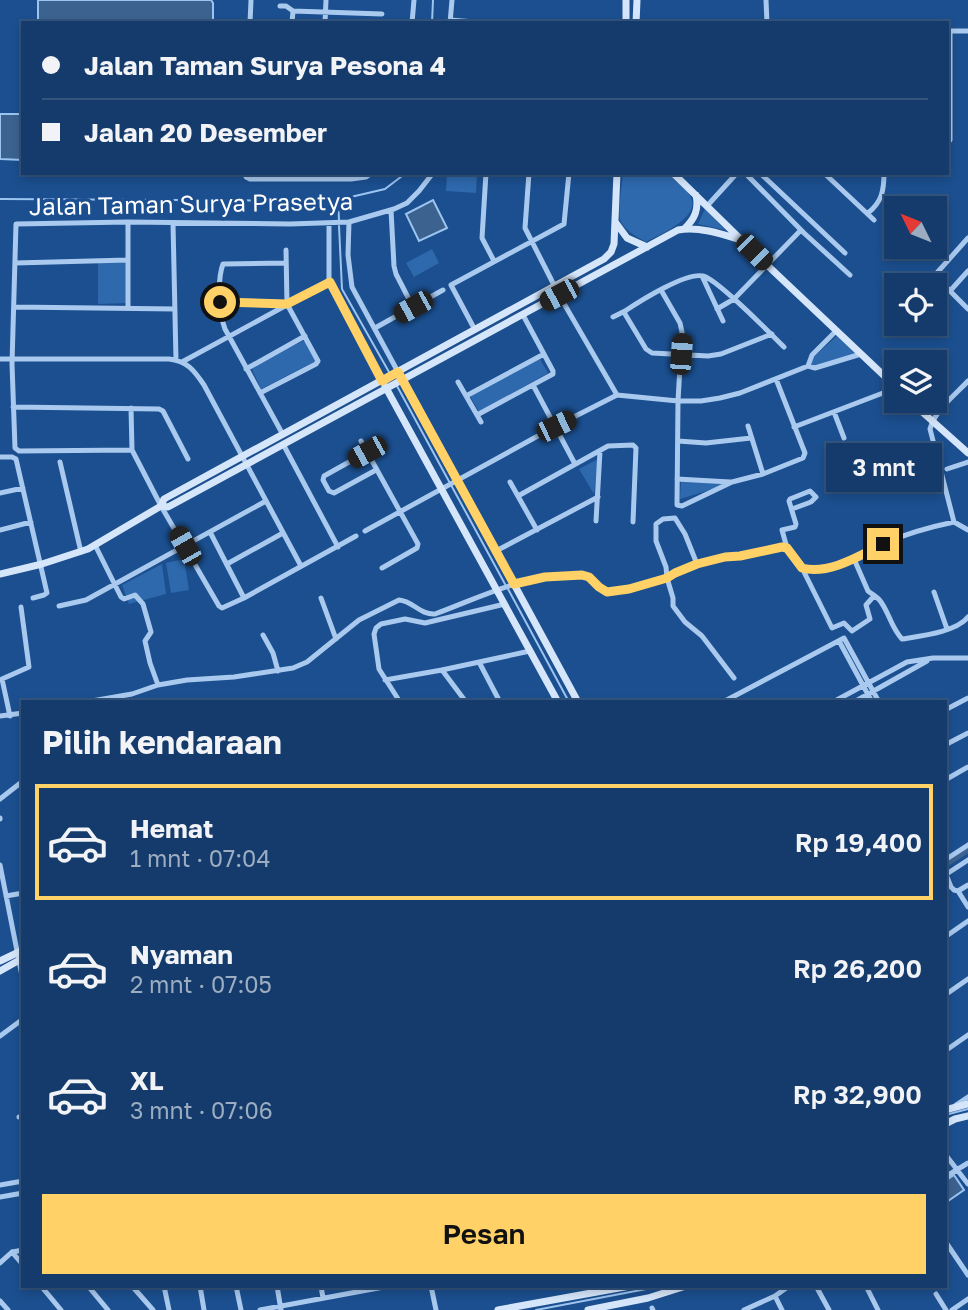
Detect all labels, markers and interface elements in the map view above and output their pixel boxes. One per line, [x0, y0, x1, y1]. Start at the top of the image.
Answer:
text: Jalan Taman Surya Pesona 4 [84, 50, 446, 81]
text: Jalan 20 Desember [84, 117, 327, 148]
street label: Jalan Taman Surya Prasetya [29, 186, 353, 220]
north arrow [884, 196, 947, 259]
map controls [884, 196, 947, 413]
car [732, 230, 777, 274]
button: locate [884, 273, 947, 336]
car [536, 276, 583, 314]
route start [204, 286, 236, 318]
car [390, 288, 437, 326]
car [670, 332, 693, 376]
button: layers [884, 350, 947, 413]
car [533, 407, 580, 445]
car [344, 433, 391, 471]
callout: 3 mnt [825, 442, 941, 491]
text: 3 mnt [853, 453, 915, 481]
car [166, 523, 205, 569]
route end [867, 528, 899, 560]
text: Pilih kendaraan [42, 723, 282, 761]
icon: car [46, 811, 109, 874]
text: Hemat [130, 813, 213, 844]
text: Rp 19,400 [795, 827, 922, 858]
text: 1 mnt · 07:04 [130, 844, 270, 872]
icon: car [46, 937, 109, 1000]
text: Nyaman [130, 939, 233, 970]
text: Rp 26,200 [793, 953, 922, 984]
text: 2 mnt · 07:05 [130, 970, 272, 998]
icon: car [46, 1063, 109, 1126]
text: XL [130, 1065, 164, 1096]
text: Rp 32,900 [793, 1079, 922, 1110]
text: 3 mnt · 07:06 [130, 1096, 273, 1124]
button: Pesan [42, 1194, 926, 1274]

